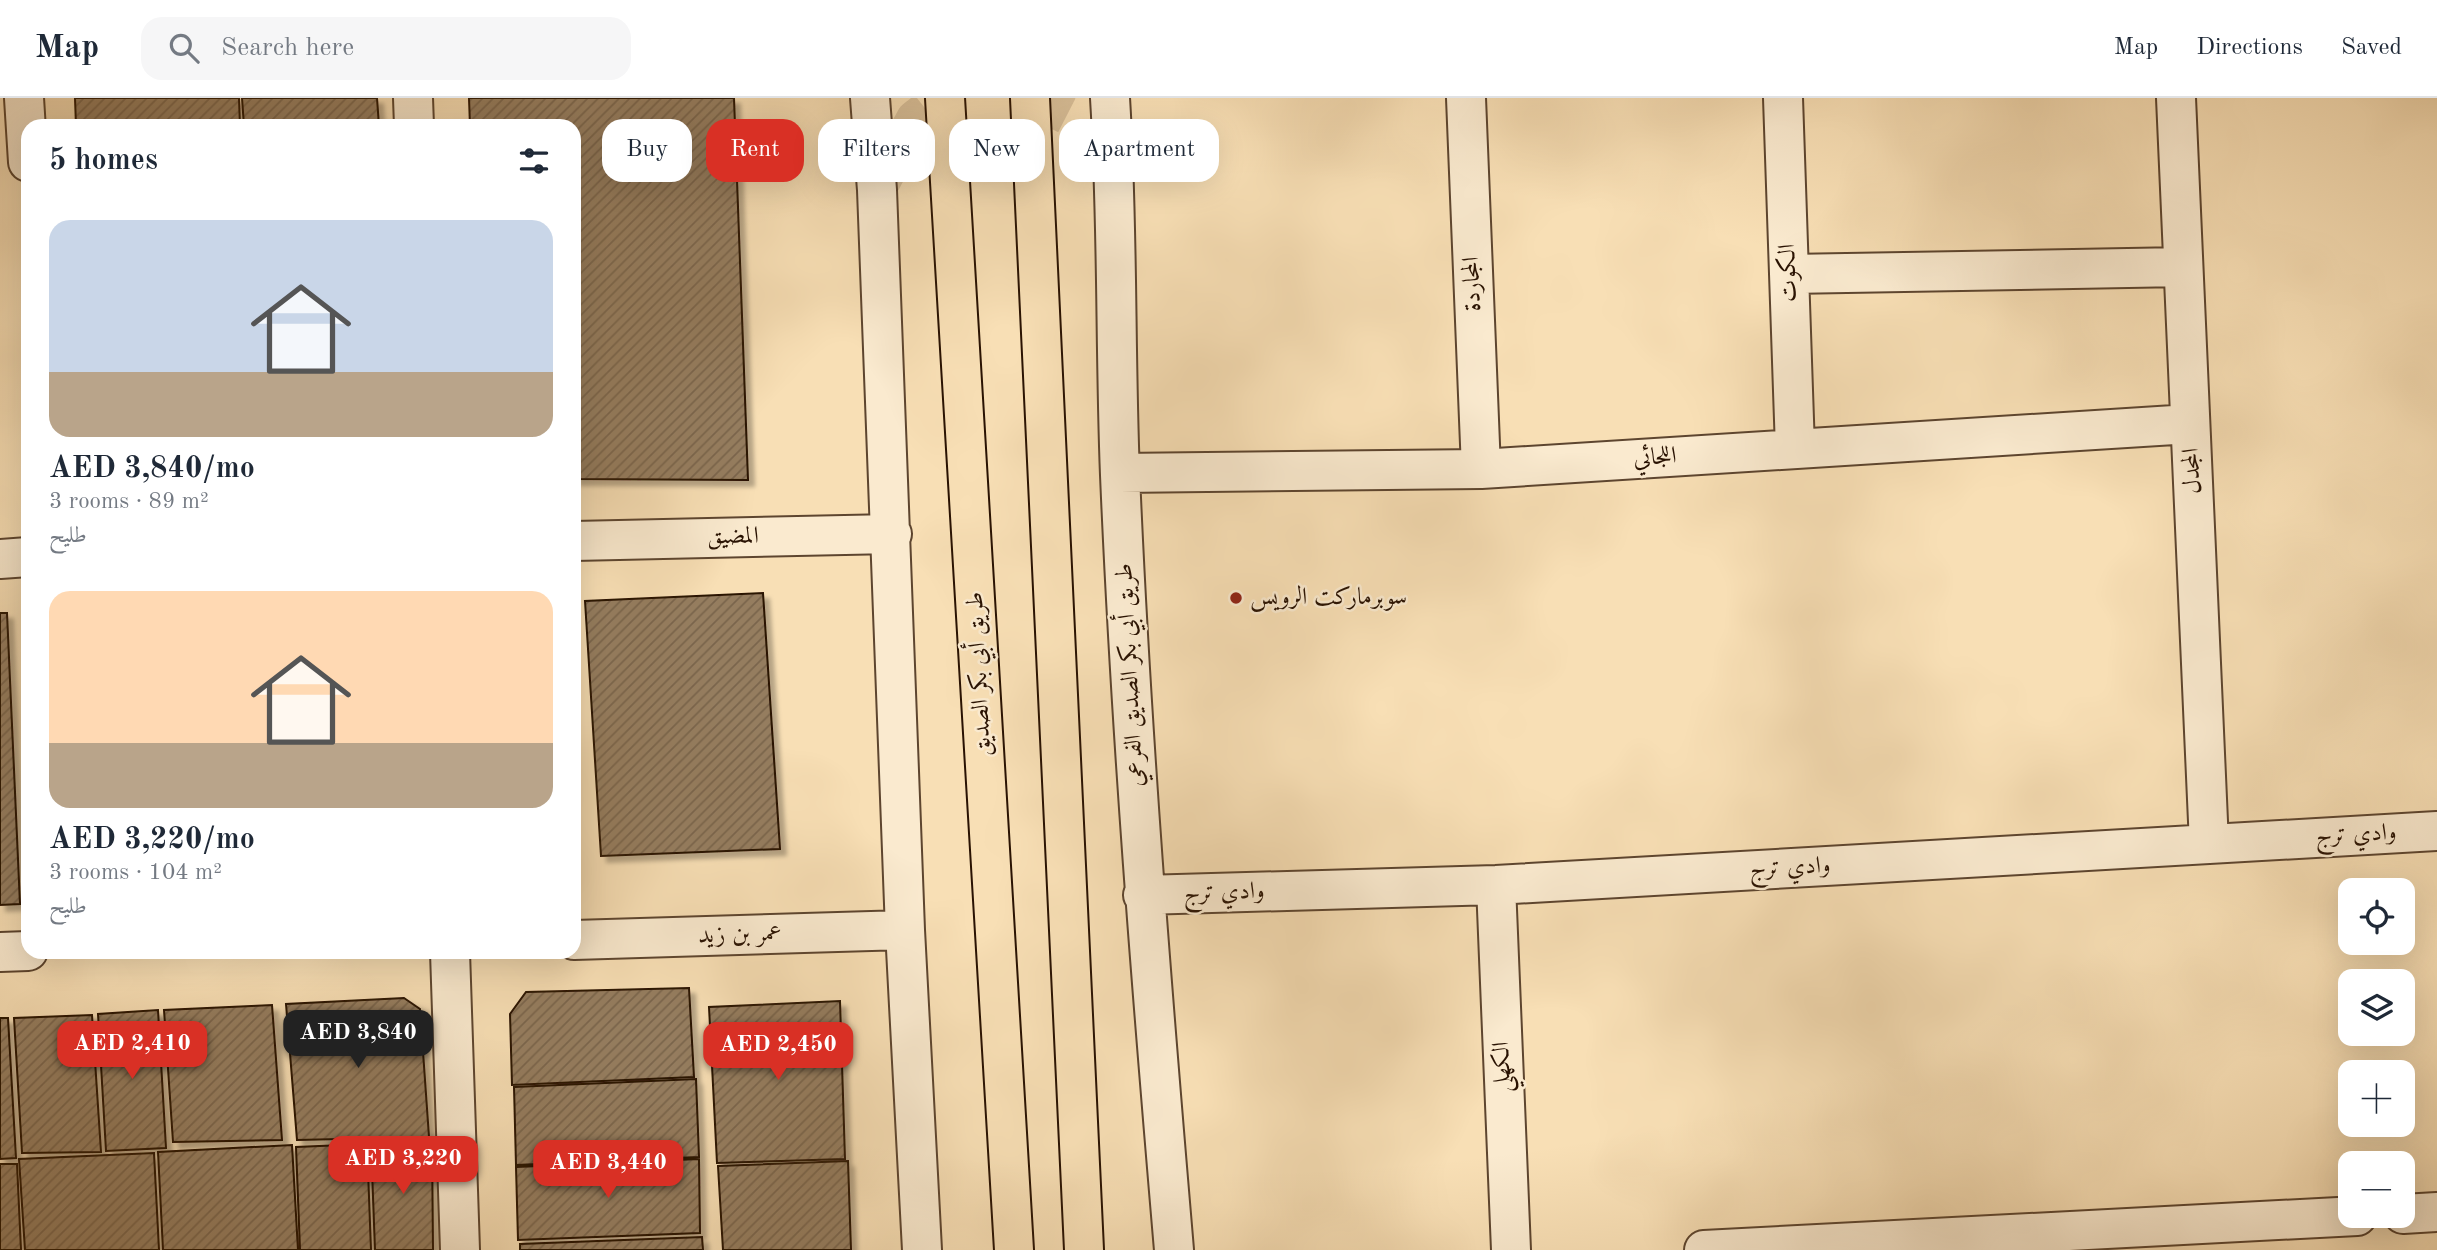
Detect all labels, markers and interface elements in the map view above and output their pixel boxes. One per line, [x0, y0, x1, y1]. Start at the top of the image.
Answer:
search box [141, 17, 631, 80]
icon: search [165, 29, 203, 67]
text: Map [35, 32, 99, 65]
text: Search here [221, 35, 354, 61]
text: Map [2114, 36, 2158, 60]
text: Directions [2196, 36, 2303, 60]
text: Saved [2341, 36, 2402, 60]
chip: Buy [602, 119, 692, 182]
chip: Rent [706, 119, 804, 182]
chip: Filters [818, 119, 935, 182]
chip: New [949, 119, 1045, 182]
chip: Apartment [1059, 119, 1219, 182]
icon: filters [515, 142, 553, 180]
text: 5 homes [49, 146, 158, 176]
street label: الكوت [1774, 243, 1803, 303]
street label: المجاردة [1459, 256, 1486, 312]
icon: home [238, 266, 364, 392]
street label: اللجائي [1632, 442, 1678, 476]
street label: المجدل [2179, 447, 2206, 495]
text: AED 3,840/mo [49, 454, 255, 484]
text: 3 rooms · 89 m² [49, 490, 209, 513]
text: طليح [49, 524, 87, 547]
street label: المضيق [707, 525, 759, 550]
street label: طريق أبي بكر الصديق الفرعي [1106, 562, 1154, 788]
place label: سوبرماركت الرويس [1250, 585, 1407, 612]
marker: سوبرماركت الرويس [1228, 590, 1244, 606]
street label: طريق أبي بكر الصديق [957, 591, 1001, 757]
icon: home [238, 637, 364, 763]
street label: وادي ترج [2315, 821, 2398, 856]
text: AED 3,220/mo [49, 825, 255, 855]
street label: وادي ترج [1749, 854, 1832, 889]
text: 3 rooms · 104 m² [49, 861, 222, 884]
map controls [2338, 878, 2415, 1228]
button: locate [2338, 878, 2415, 955]
street label: وادي ترج [1183, 880, 1265, 913]
text: طليح [49, 895, 87, 918]
street label: عمر بن زيد [698, 922, 782, 949]
button: layers [2338, 969, 2415, 1046]
pin: AED 3,840 [278, 1010, 438, 1070]
pin: AED 2,410 [52, 1021, 212, 1081]
text: AED 3,840 [299, 1021, 417, 1044]
pin: AED 2,450 [698, 1023, 858, 1082]
text: AED 2,410 [73, 1032, 191, 1055]
text: AED 2,450 [719, 1033, 837, 1056]
street label: الكهلي [1489, 1041, 1525, 1093]
button: + [2338, 1060, 2415, 1137]
pin: AED 3,220 [323, 1136, 483, 1196]
pin: AED 3,440 [528, 1140, 688, 1200]
text: AED 3,220 [344, 1147, 462, 1170]
text: AED 3,440 [549, 1151, 667, 1174]
button: − [2338, 1151, 2415, 1228]

